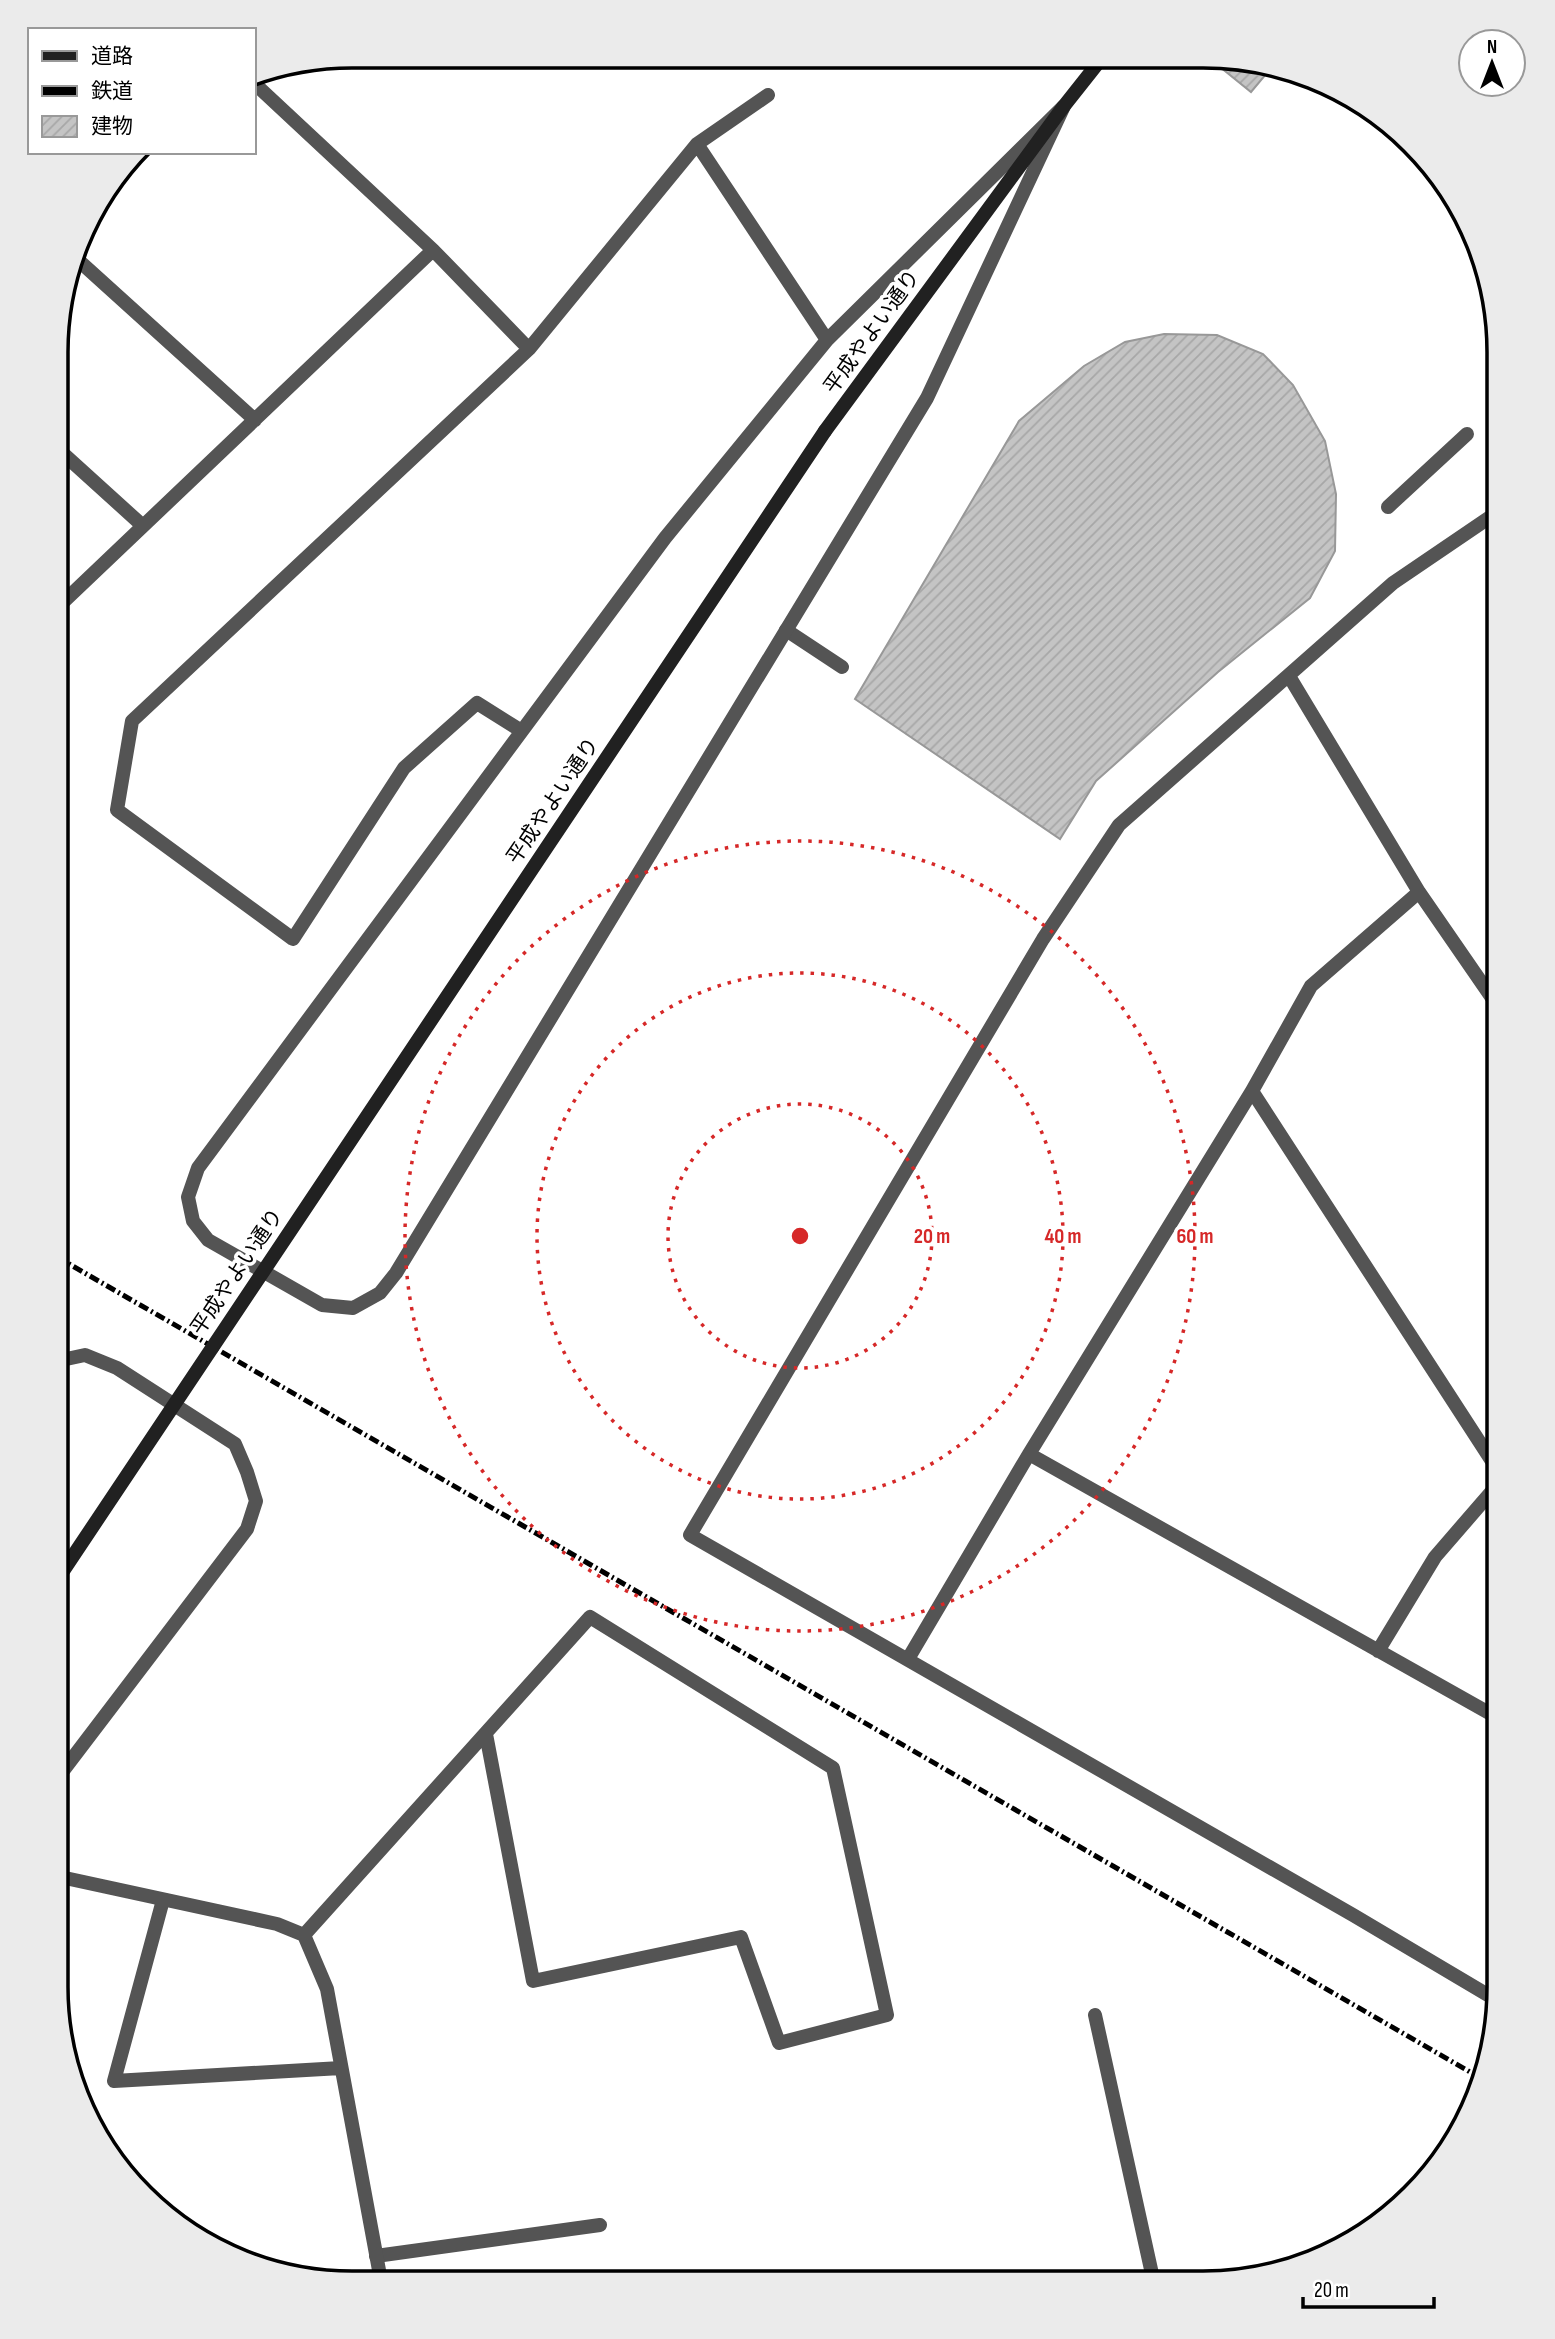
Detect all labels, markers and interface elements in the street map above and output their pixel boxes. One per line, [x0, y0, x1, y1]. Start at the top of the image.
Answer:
legend [28, 28, 256, 154]
north arrow [1457, 28, 1527, 98]
text: N [1487, 36, 1497, 59]
text: 道路 [91, 44, 133, 69]
text: 鉄道 [91, 79, 133, 104]
text: 建物 [91, 114, 133, 139]
street label: 平成やよい通り [819, 265, 925, 399]
street label: 平成やよい通り [502, 733, 604, 869]
street label: 平成やよい通り [186, 1204, 288, 1340]
centre of rings [788, 1224, 812, 1248]
text: 20 m [914, 1224, 950, 1249]
text: 40 m [1045, 1224, 1081, 1249]
text: 60 m [1176, 1224, 1214, 1249]
scale bar [1303, 2266, 1434, 2310]
text: 20 m [1314, 2278, 1349, 2303]

